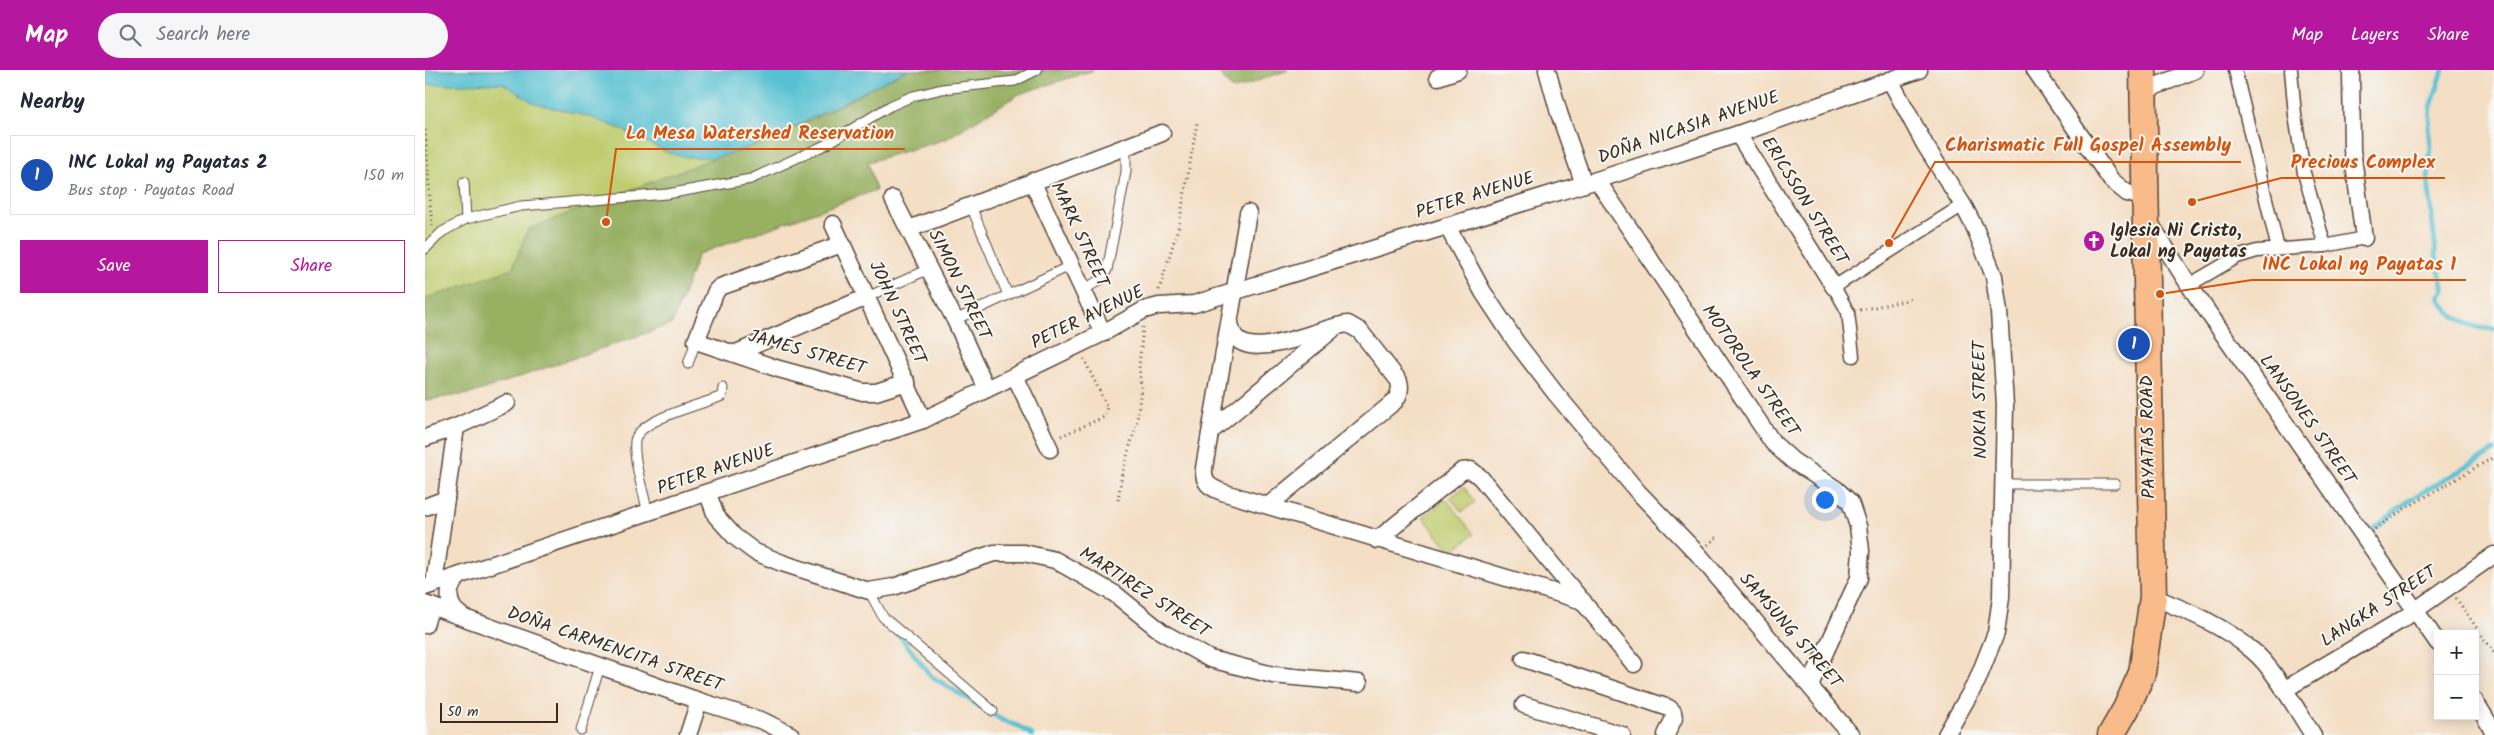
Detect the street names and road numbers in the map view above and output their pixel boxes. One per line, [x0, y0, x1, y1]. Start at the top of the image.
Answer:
street label: DOÑA NICASIA AVENUE [1594, 83, 1784, 173]
street label: ERICSSON STREET [1753, 131, 1856, 272]
street label: PETER AVENUE [1412, 164, 1538, 228]
street label: MARK STREET [1042, 177, 1117, 294]
street label: SIMON STREET [920, 225, 999, 347]
street label: JOHN STREET [860, 256, 934, 371]
street label: PETER AVENUE [1026, 278, 1150, 358]
street label: MOTOROLA STREET [1693, 299, 1807, 444]
street label: JAMES STREET [745, 322, 871, 384]
street label: NOKIA STREET [1965, 339, 1997, 459]
street label: LANSONES STREET [2251, 349, 2364, 492]
street label: PAYATAS ROAD [2133, 375, 2165, 499]
street label: PETER AVENUE [653, 436, 779, 504]
street label: MARTIREZ STREET [1073, 540, 1216, 647]
street label: LANGKA STREET [2315, 558, 2444, 655]
street label: SAMSUNG STREET [1731, 566, 1850, 697]
street label: DOÑA CARMENCITA STREET [503, 599, 728, 701]

